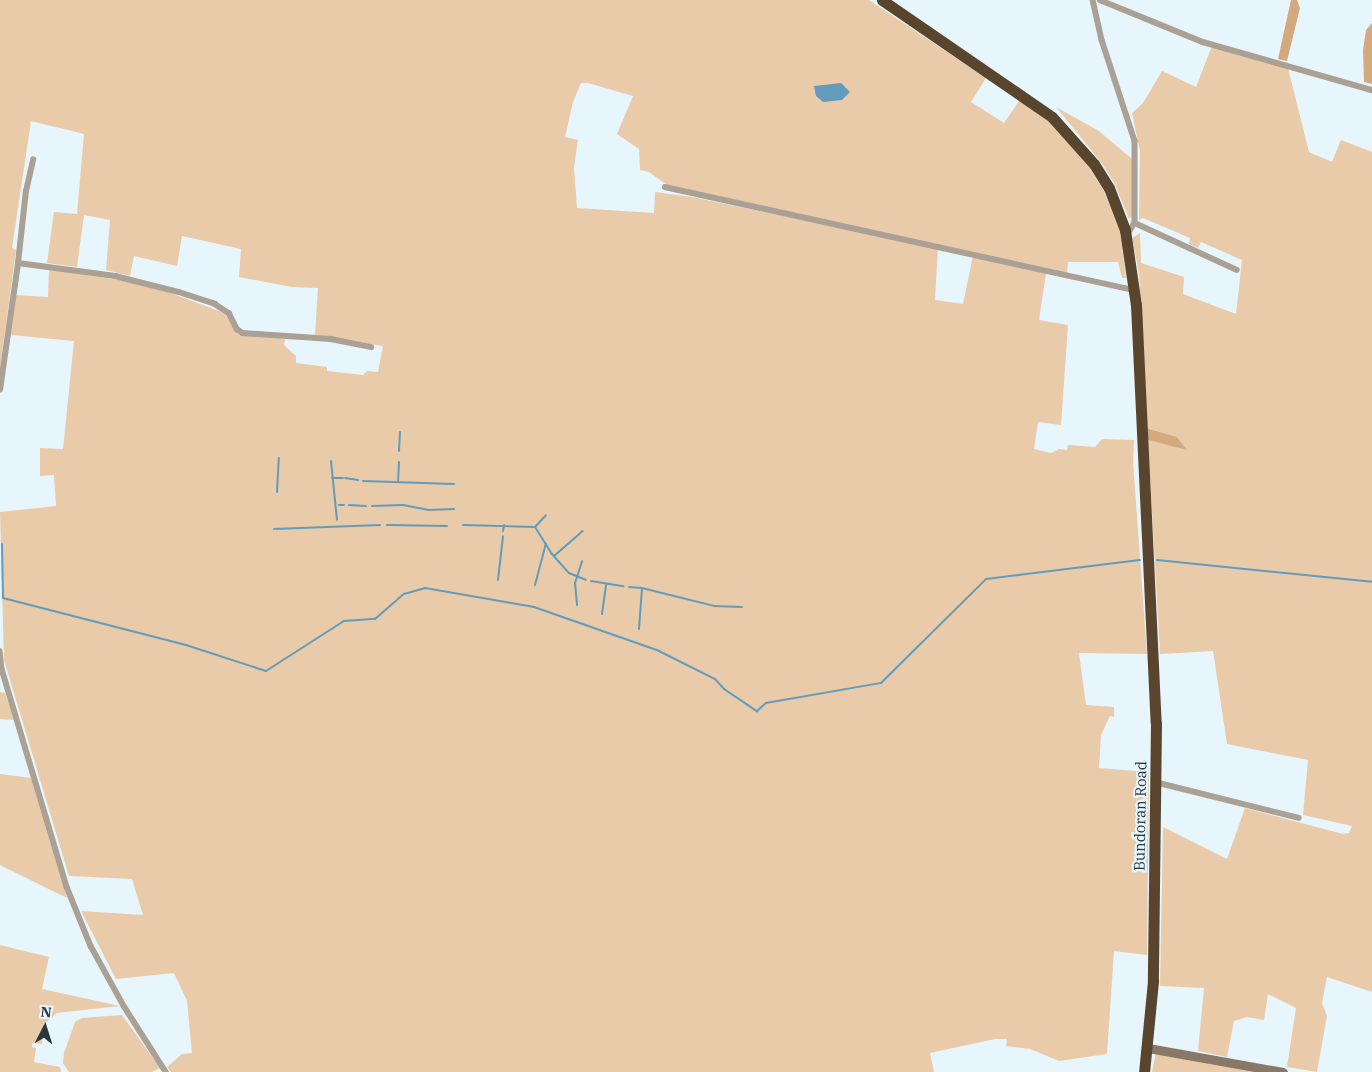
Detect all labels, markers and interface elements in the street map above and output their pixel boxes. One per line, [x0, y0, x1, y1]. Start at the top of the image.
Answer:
street label: Bundoran Road [1130, 761, 1150, 871]
north arrow [20, 1002, 70, 1052]
text: N [40, 1003, 53, 1022]

